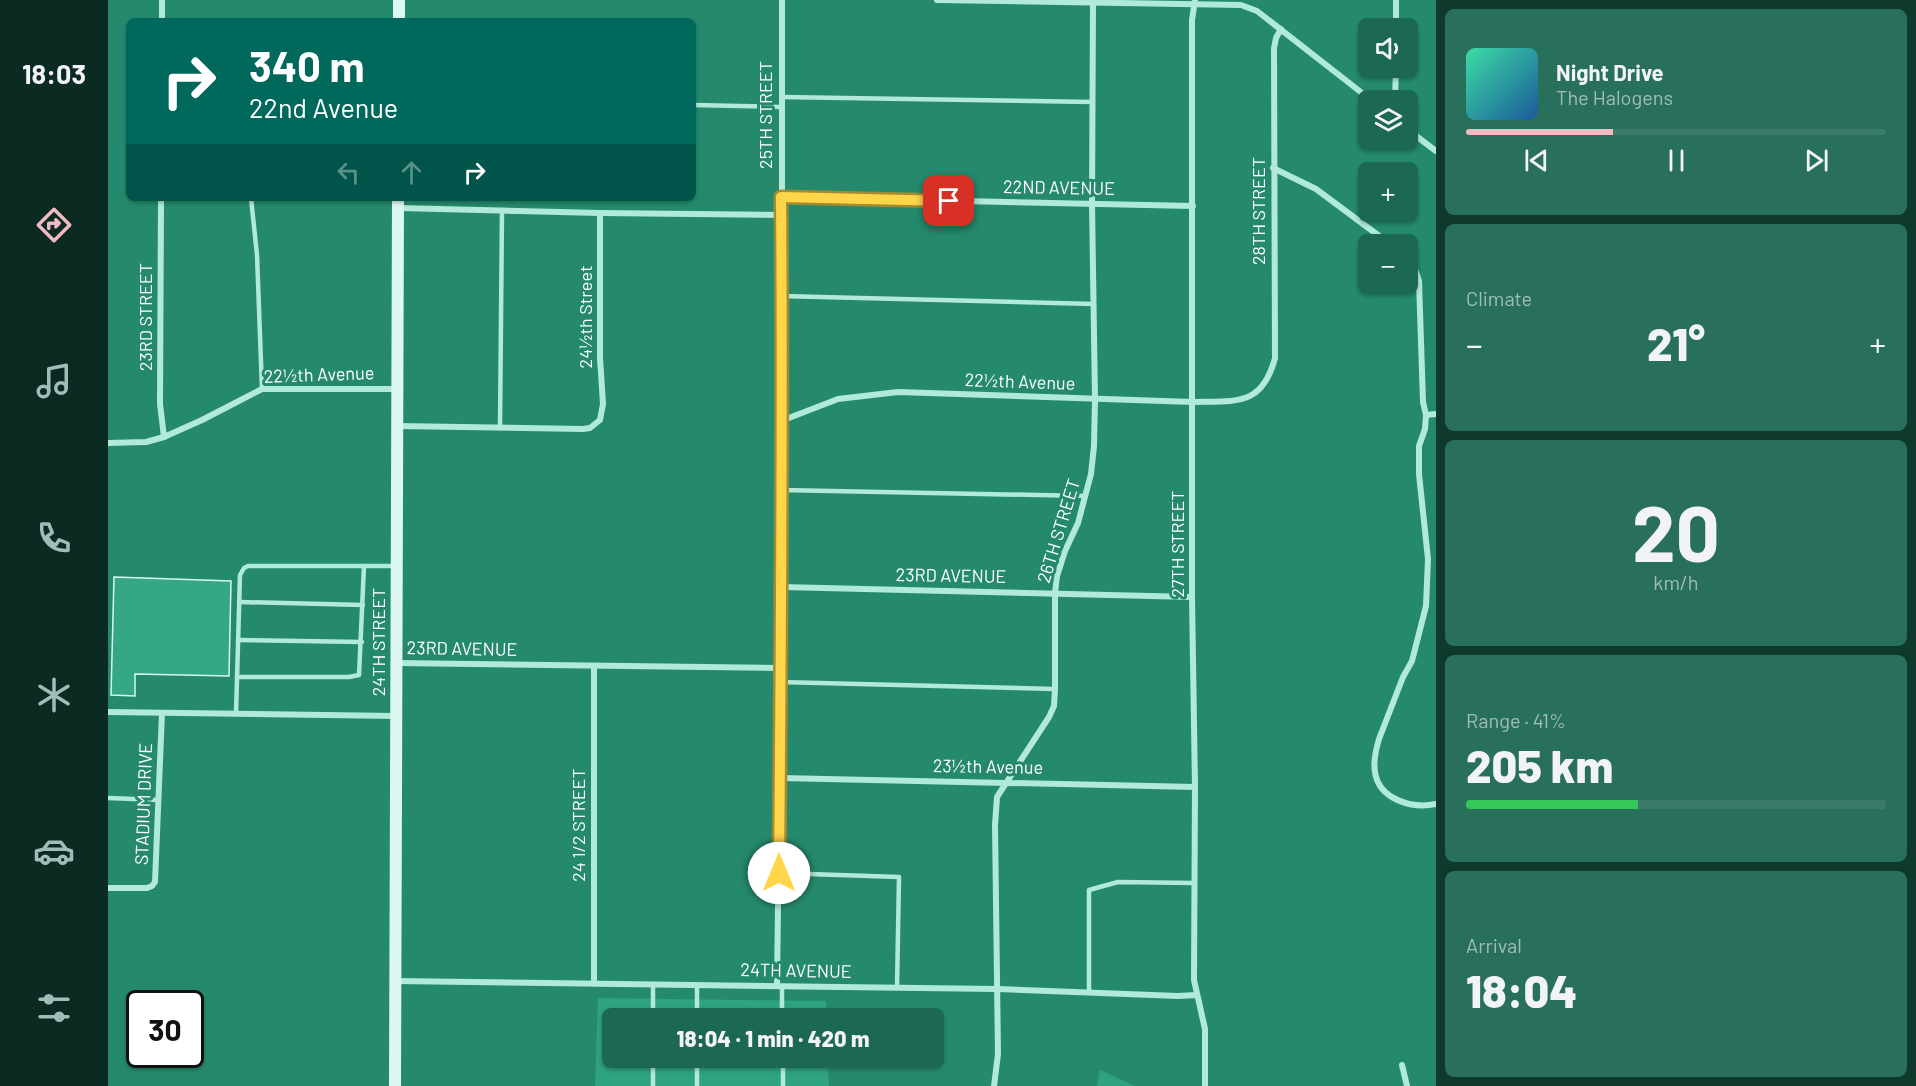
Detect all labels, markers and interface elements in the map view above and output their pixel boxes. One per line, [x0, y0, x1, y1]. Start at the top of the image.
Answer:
map controls [1358, 18, 1418, 294]
button: sound [1358, 18, 1418, 78]
text: 340 m [249, 40, 365, 90]
icon: right [150, 42, 228, 120]
text: 18:03 [22, 57, 86, 89]
text: Night Drive [1556, 59, 1664, 85]
street label: 25TH STREET [754, 61, 776, 169]
text: The Halogens [1556, 85, 1673, 109]
button: layers [1358, 90, 1418, 150]
text: 22nd Avenue [249, 91, 398, 123]
icon: previous [1520, 144, 1553, 177]
icon: pause [1660, 144, 1693, 177]
icon: next [1800, 144, 1833, 177]
icon: left [332, 156, 365, 189]
icon: ahead [395, 156, 428, 189]
icon: right [458, 156, 491, 189]
street label: 28TH STREET [1247, 157, 1269, 265]
button: + [1358, 162, 1418, 222]
pin [923, 175, 974, 226]
street label: 22ND AVENUE [1003, 175, 1115, 199]
icon: arrive [932, 184, 965, 217]
icon: directions [33, 204, 75, 246]
button: − [1358, 234, 1418, 294]
street label: 23RD STREET [134, 263, 156, 371]
street label: 24½th Street [574, 266, 596, 368]
text: Climate [1466, 286, 1532, 310]
text: 21° [1647, 316, 1705, 370]
text: − [1466, 324, 1483, 364]
text: + [1869, 324, 1886, 364]
icon: music [33, 360, 75, 402]
street label: 22½th Avenue [263, 361, 375, 387]
street label: 22½th Avenue [964, 368, 1076, 394]
street label: 26TH STREET [1032, 476, 1084, 586]
text: 20 [1632, 484, 1720, 578]
street label: 27TH STREET [1166, 490, 1188, 598]
icon: phone [33, 517, 75, 559]
street label: 23RD AVENUE [896, 563, 1006, 587]
text: km/h [1653, 570, 1699, 594]
street label: 24TH STREET [367, 588, 389, 696]
street label: 23RD AVENUE [407, 636, 517, 660]
icon: climate [33, 674, 75, 716]
text: Range · 41% [1466, 708, 1566, 732]
text: 205 km [1466, 738, 1613, 792]
street label: STADIUM DRIVE [130, 742, 156, 865]
street label: 23½th Avenue [933, 754, 1043, 778]
street label: 24 1/2 STREET [567, 768, 589, 882]
icon: car [33, 830, 75, 872]
position arrow [747, 841, 811, 905]
text: Arrival [1466, 933, 1522, 957]
street label: 24TH AVENUE [740, 958, 852, 982]
text: 18:04 [1466, 963, 1577, 1017]
icon: filters [33, 987, 75, 1029]
speed limit sign: 30 [126, 990, 204, 1068]
text: 18:04 · 1 min · 420 m [677, 1025, 869, 1051]

